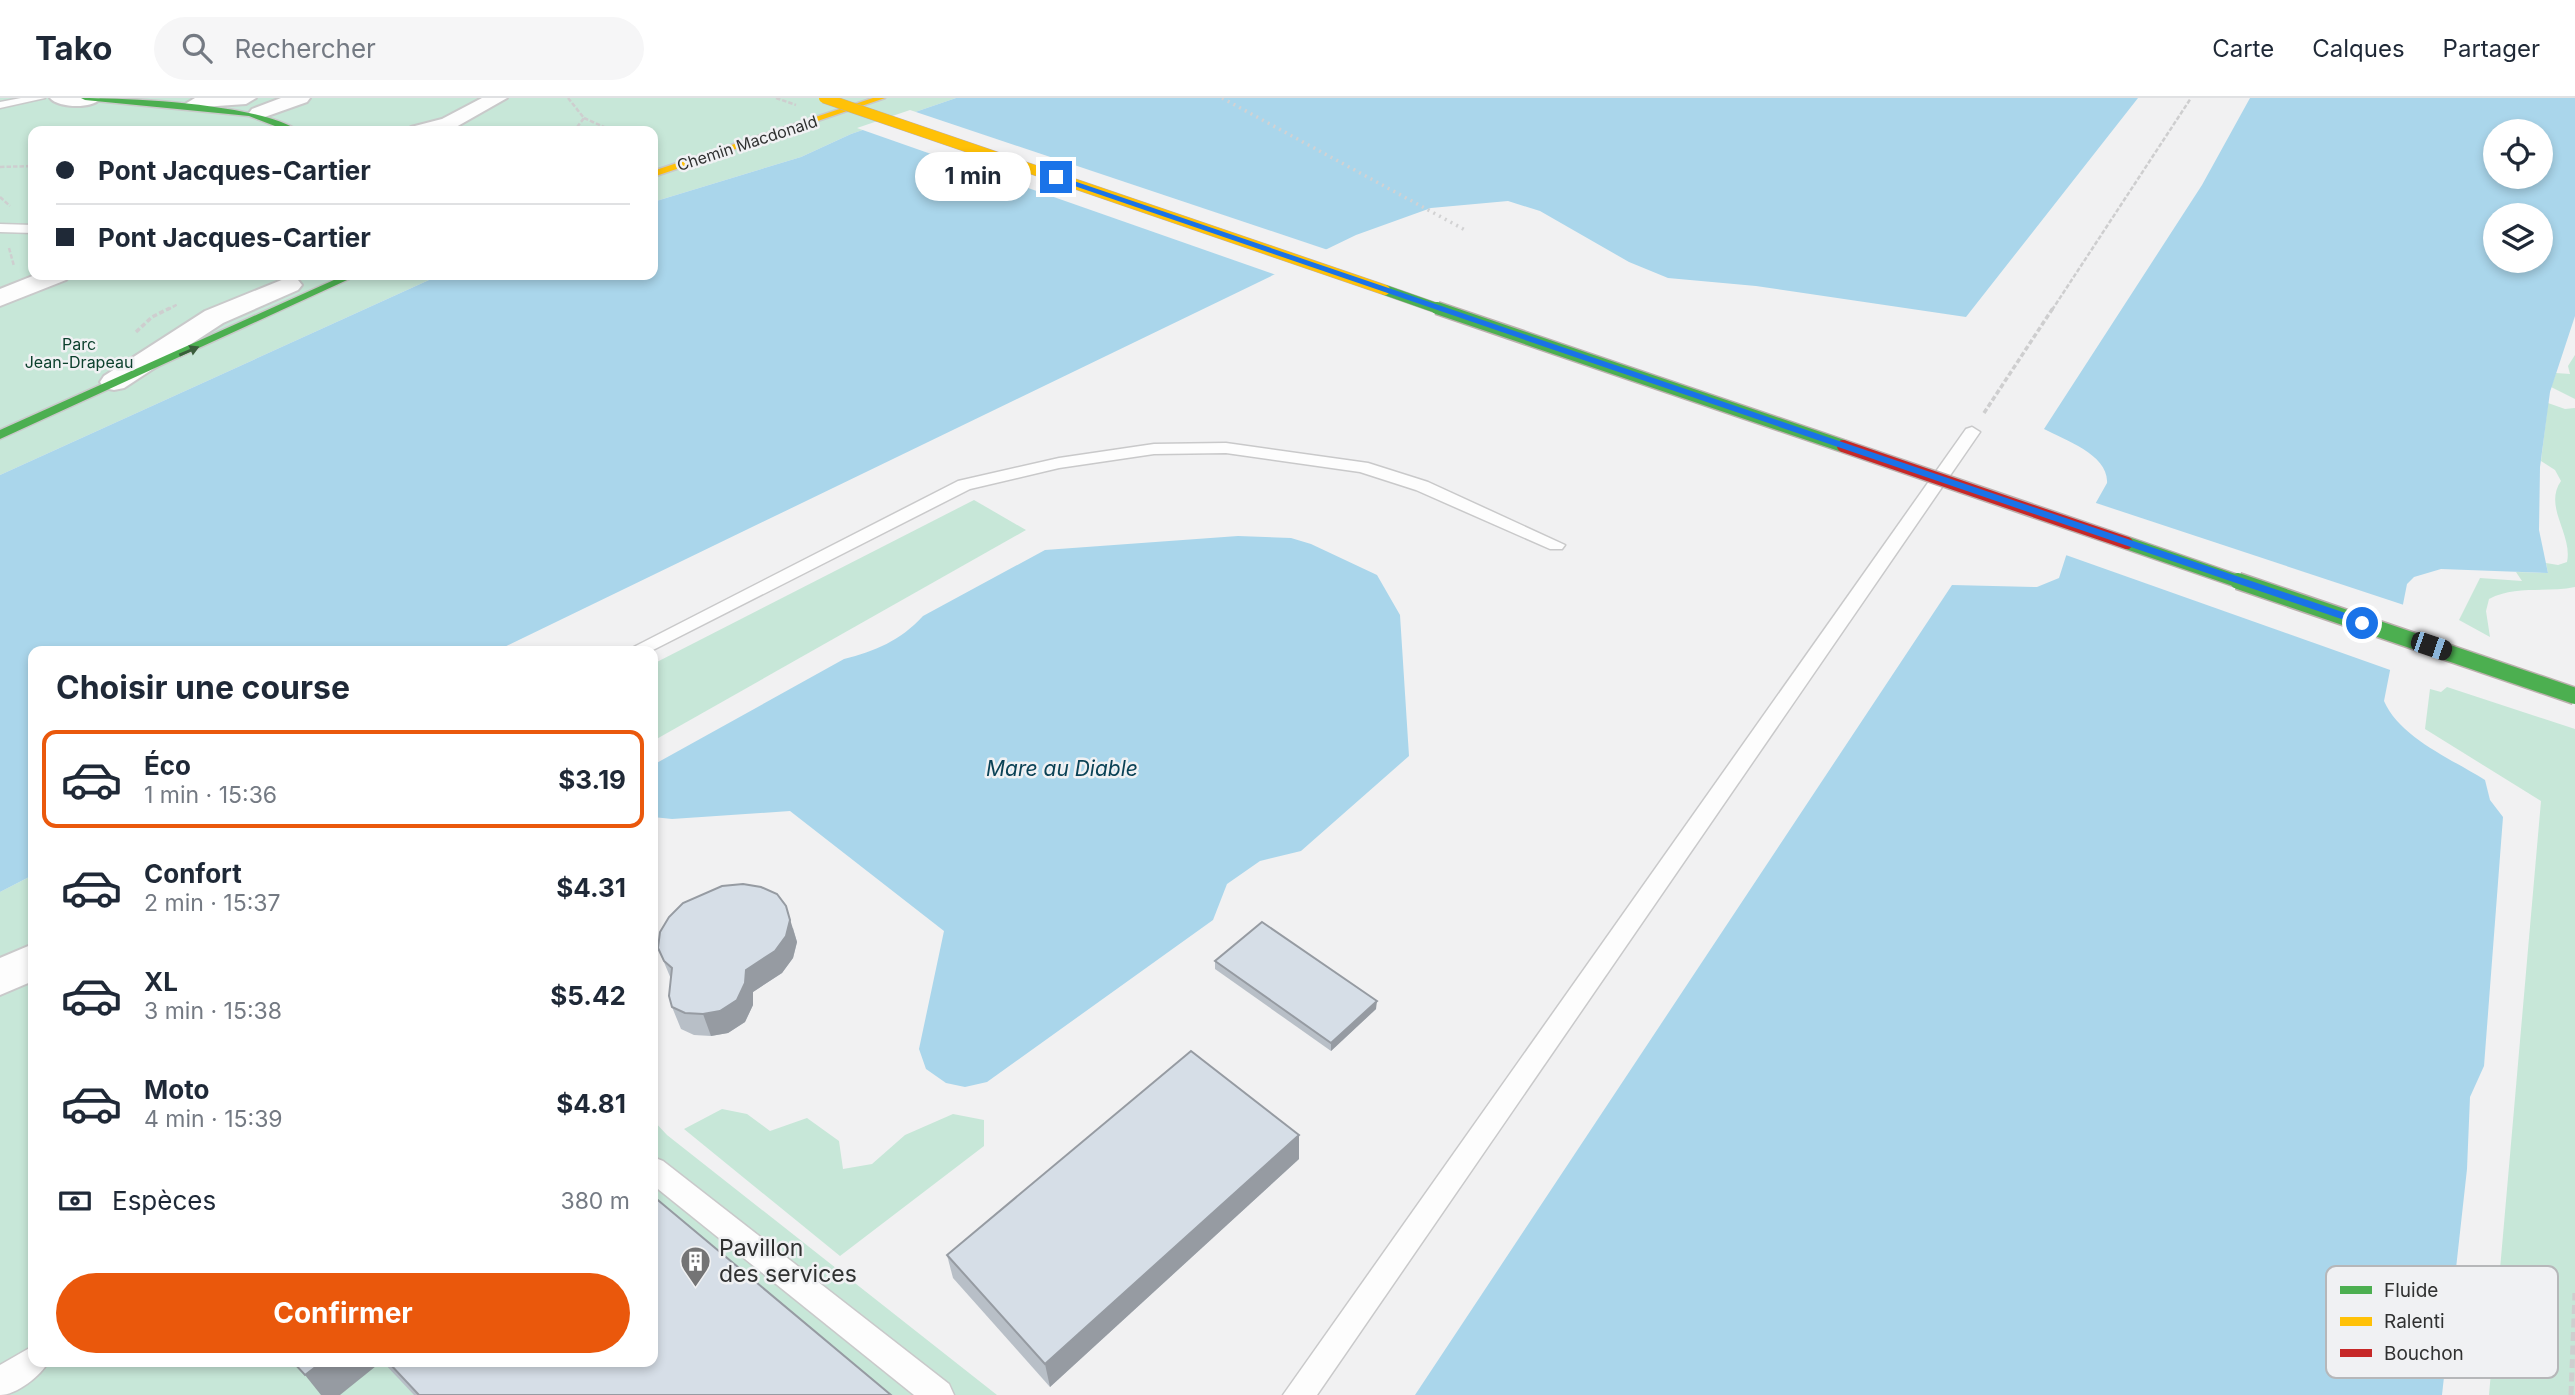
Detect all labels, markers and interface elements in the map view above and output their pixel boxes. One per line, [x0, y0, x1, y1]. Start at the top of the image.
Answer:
search box [154, 17, 644, 80]
text: Tako [35, 28, 112, 68]
icon: search [178, 29, 216, 67]
text: Rechercher [234, 33, 376, 64]
text: Carte [2212, 34, 2274, 63]
text: Calques [2312, 34, 2405, 63]
text: Partager [2443, 34, 2540, 63]
street label: Chemin Macdonald [674, 111, 820, 175]
map controls [2483, 119, 2553, 273]
button: locate [2483, 119, 2553, 189]
callout: 1 min [916, 153, 1032, 202]
text: Pont Jacques-Cartier [98, 155, 371, 186]
route end [1040, 161, 1072, 193]
text: 1 min [945, 162, 1001, 190]
button: layers [2483, 203, 2553, 273]
text: Pont Jacques-Cartier [98, 222, 371, 253]
park label: Parc Jean-Drapeau [25, 334, 133, 372]
one-way arrow [179, 345, 199, 357]
route start [2346, 607, 2378, 639]
car [2408, 629, 2455, 663]
text: Choisir une course [56, 668, 350, 707]
icon: car [60, 748, 123, 811]
text: Éco [144, 750, 191, 781]
water label: Mare au Diable [986, 756, 1138, 781]
text: $3.19 [558, 764, 626, 795]
text: 1 min · 15:36 [144, 781, 277, 809]
icon: car [60, 856, 123, 919]
text: Confort [144, 858, 242, 889]
text: $4.31 [556, 872, 626, 903]
text: 2 min · 15:37 [144, 889, 281, 917]
icon: car [60, 964, 123, 1027]
text: XL [144, 966, 178, 997]
text: $5.42 [550, 980, 626, 1011]
text: 3 min · 15:38 [144, 997, 282, 1025]
icon: car [60, 1072, 123, 1135]
text: Moto [144, 1074, 209, 1105]
text: $4.81 [556, 1088, 626, 1119]
text: 4 min · 15:39 [144, 1105, 283, 1133]
icon: cash [56, 1182, 94, 1220]
text: Espèces [112, 1185, 216, 1216]
text: 380 m [560, 1187, 630, 1215]
place label: Pavillon des services [719, 1234, 857, 1288]
building icon: Pavillon des services [679, 1244, 713, 1288]
legend [2326, 1266, 2558, 1378]
button: Confirmer [56, 1273, 630, 1353]
text: Fluide [2384, 1279, 2438, 1302]
text: Ralenti [2384, 1310, 2445, 1333]
text: Bouchon [2384, 1342, 2464, 1365]

